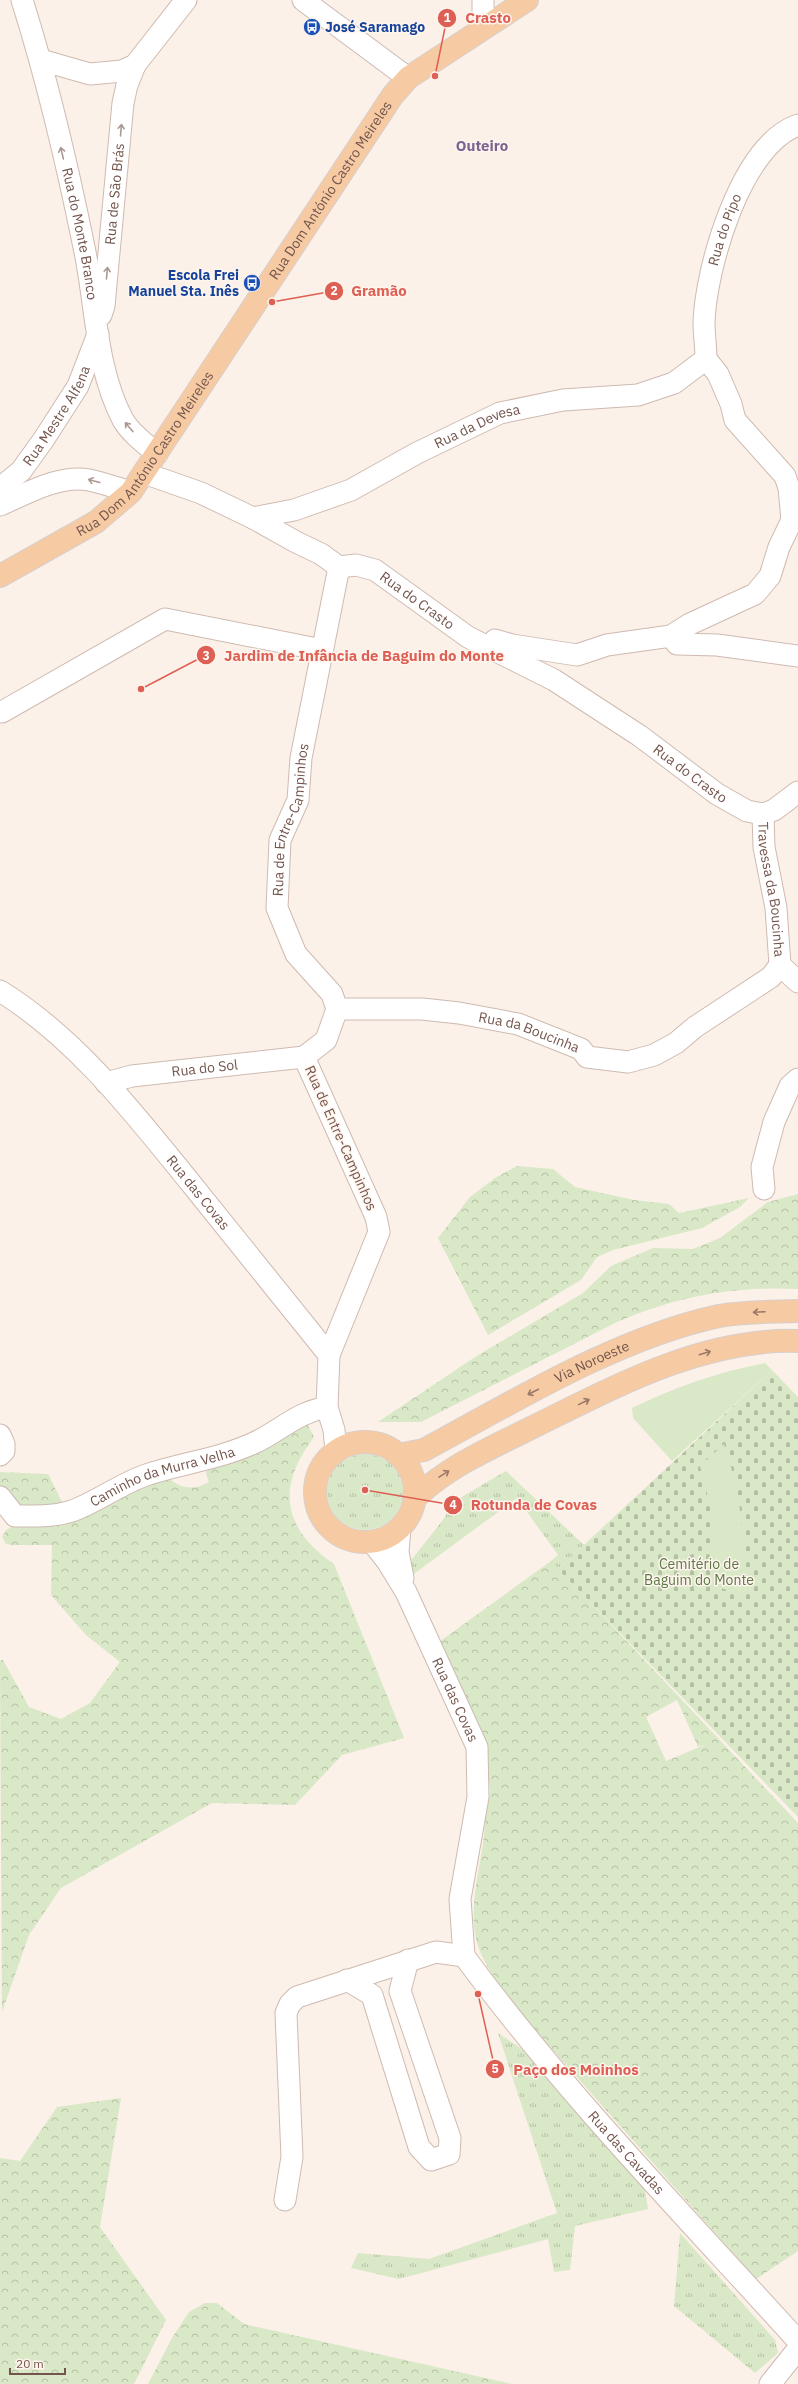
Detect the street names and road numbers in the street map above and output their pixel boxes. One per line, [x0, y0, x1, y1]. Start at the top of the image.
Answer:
street label: Rua Dom António Castro Meireles [265, 97, 396, 283]
street label: Rua de São Brás [101, 142, 128, 246]
street label: Rua do Monte Branco [58, 166, 101, 301]
street label: Rua do Pipo [704, 191, 746, 268]
street label: Rua Mestre Alfena [19, 363, 94, 469]
street label: Rua Dom António Castro Meireles [73, 368, 217, 540]
street label: Rua da Devesa [431, 400, 522, 452]
street label: Rua do Crasto [376, 567, 458, 633]
street label: Rua do Crasto [650, 740, 730, 807]
street label: Rua de Entre-Campinhos [269, 741, 313, 897]
street label: Travessa da Boucinha [754, 821, 788, 958]
street label: Rua da Boucinha [477, 1008, 583, 1057]
street label: Rua do Sol [170, 1055, 239, 1081]
street label: Rua de Entre-Campinhos [301, 1063, 381, 1214]
street label: Rua das Covas [163, 1151, 234, 1234]
street label: Via Noroeste [551, 1337, 632, 1387]
street label: Caminho da Murra Velha [87, 1442, 238, 1511]
street label: Rua das Covas [428, 1655, 483, 1745]
street label: Rua das Cavadas [584, 2107, 669, 2198]

